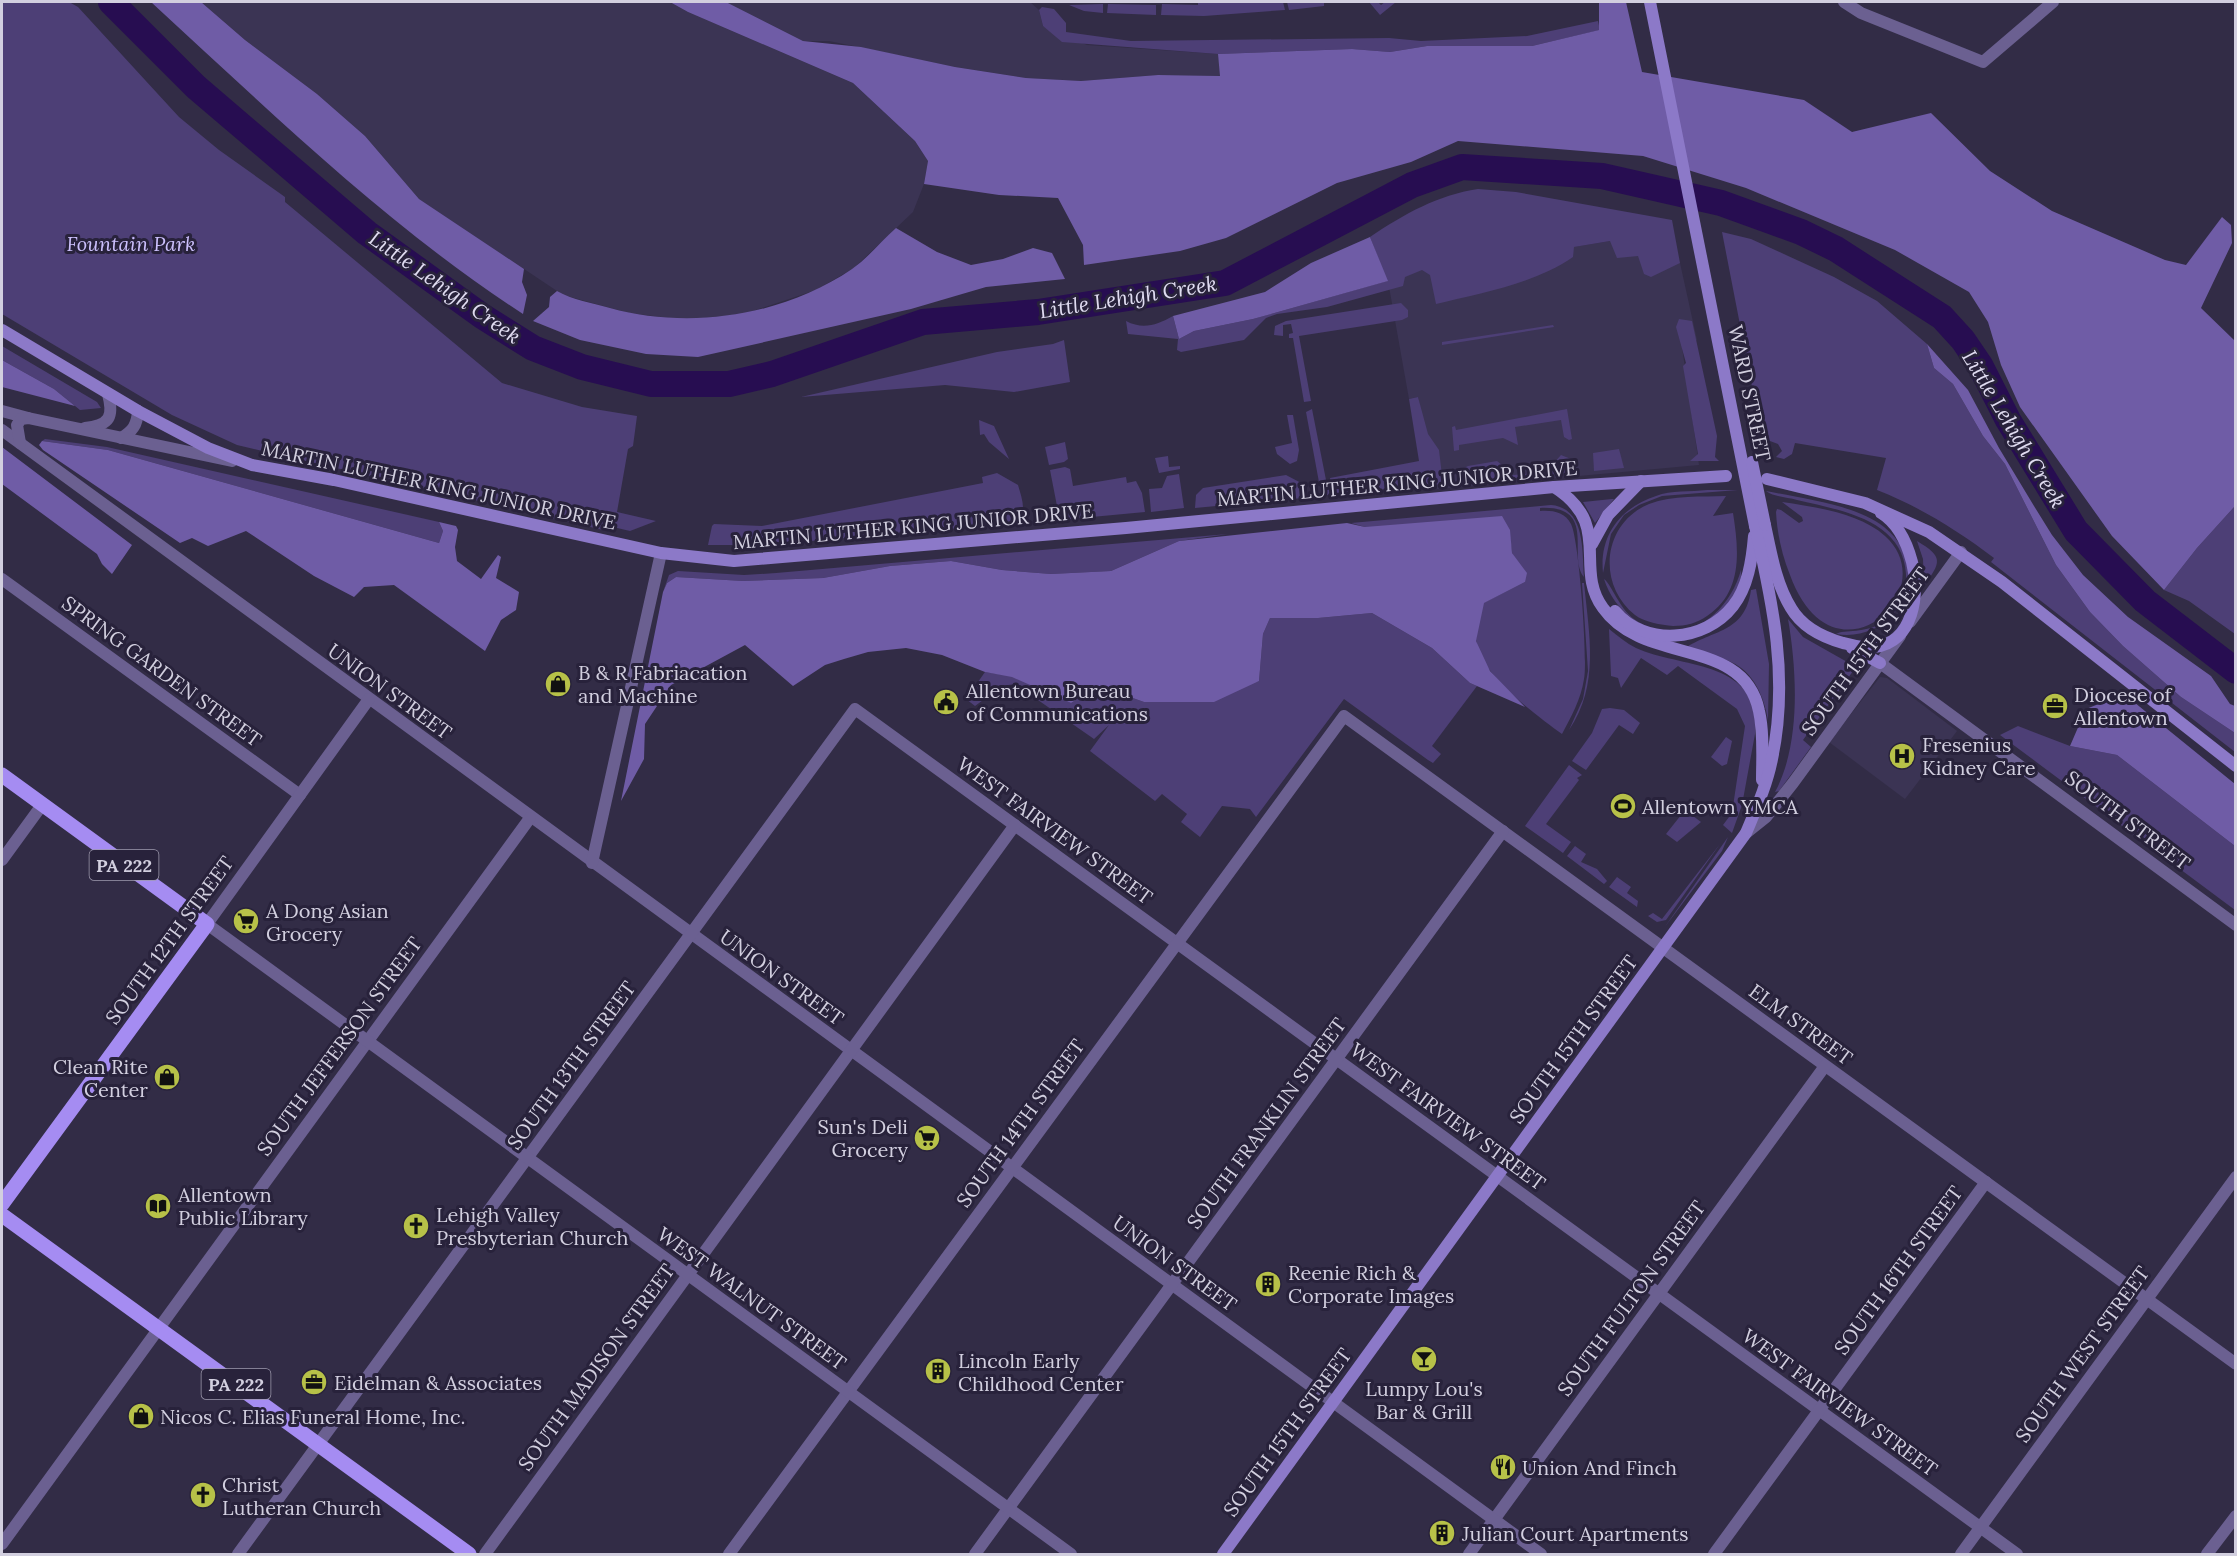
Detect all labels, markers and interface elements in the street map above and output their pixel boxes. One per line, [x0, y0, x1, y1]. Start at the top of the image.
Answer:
water label: Little Lehigh Creek [364, 224, 526, 350]
park label: Fountain Park [67, 231, 196, 256]
water label: Little Lehigh Creek [1037, 270, 1219, 324]
street label: WARD STREET [1723, 323, 1777, 464]
water label: Little Lehigh Creek [1956, 345, 2072, 513]
street label: MARTIN LUTHER KING JUNIOR DRIVE [260, 435, 618, 535]
street label: MARTIN LUTHER KING JUNIOR DRIVE [1216, 455, 1578, 511]
street label: MARTIN LUTHER KING JUNIOR DRIVE [732, 498, 1094, 554]
street label: SOUTH 15TH STREET [1796, 562, 1935, 740]
street label: SPRING GARDEN STREET [57, 590, 267, 752]
street label: UNION STREET [323, 638, 457, 745]
place label: B & R Fabriacation and Machine [578, 660, 747, 708]
shop icon: B & R Fabriacation and Machine [543, 669, 573, 699]
place label: Allentown Bureau of Communications [965, 678, 1148, 726]
place label: Diocese of Allentown [2073, 682, 2173, 730]
public building icon: Allentown Bureau of Communications [931, 687, 961, 717]
office icon: Diocese of Allentown [2040, 691, 2070, 721]
place label: Fresenius Kidney Care [1922, 732, 2036, 780]
hospital icon: Fresenius Kidney Care [1887, 741, 1917, 771]
street label: WEST FAIRVIEW STREET [952, 751, 1158, 909]
street label: SOUTH STREET [2060, 765, 2196, 875]
sports icon: Allentown YMCA [1608, 791, 1638, 821]
place label: Allentown YMCA [1641, 794, 1799, 819]
road number: PA 222 [90, 850, 158, 880]
street label: SOUTH 12TH STREET [100, 851, 239, 1029]
place label: A Dong Asian Grocery [265, 898, 389, 946]
supermarket icon: A Dong Asian Grocery [231, 906, 261, 936]
street label: UNION STREET [715, 924, 849, 1031]
street label: SOUTH JEFFERSON STREET [251, 931, 427, 1160]
street label: SOUTH 15TH STREET [1504, 950, 1643, 1128]
street label: SOUTH 13TH STREET [501, 976, 641, 1154]
street label: ELM STREET [1744, 978, 1858, 1070]
street label: SOUTH FRANKLIN STREET [1181, 1012, 1351, 1233]
street label: SOUTH 14TH STREET [951, 1034, 1090, 1212]
street label: WEST FAIRVIEW STREET [1345, 1037, 1551, 1195]
place label: Clean Rite Center [53, 1054, 148, 1102]
shop icon: Clean Rite Center [152, 1062, 182, 1092]
place label: Sun's Deli Grocery [817, 1114, 908, 1162]
supermarket icon: Sun's Deli Grocery [912, 1123, 942, 1153]
street label: SOUTH 16TH STREET [1828, 1180, 1968, 1359]
place label: Allentown Public Library [177, 1182, 308, 1230]
library icon: Allentown Public Library [143, 1191, 173, 1221]
street label: SOUTH FULTON STREET [1552, 1195, 1710, 1401]
place label: Lehigh Valley Presbyterian Church [436, 1202, 629, 1250]
street label: UNION STREET [1108, 1210, 1242, 1317]
church icon: Lehigh Valley Presbyterian Church [401, 1211, 431, 1241]
street label: WEST WALNUT STREET [653, 1221, 852, 1375]
street label: SOUTH MADISON STREET [512, 1258, 680, 1475]
place label: Reenie Rich & Corporate Images [1288, 1260, 1454, 1308]
street label: SOUTH WEST STREET [2010, 1261, 2155, 1447]
building icon: Reenie Rich & Corporate Images [1253, 1269, 1283, 1299]
street label: WEST FAIRVIEW STREET [1737, 1323, 1943, 1481]
street label: SOUTH 15TH STREET [1218, 1343, 1357, 1521]
bar icon: Lumpy Lou's Bar & Grill [1409, 1344, 1439, 1374]
place label: Lincoln Early Childhood Center [958, 1348, 1124, 1396]
building icon: Lincoln Early Childhood Center [923, 1356, 953, 1386]
office icon: Eidelman & Associates [299, 1367, 329, 1397]
road number: PA 222 [202, 1369, 270, 1399]
place label: Eidelman & Associates [334, 1370, 542, 1395]
place label: Lumpy Lou's Bar & Grill [1365, 1376, 1483, 1424]
shop icon: Nicos C. Elias Funeral Home, Inc. [126, 1401, 156, 1431]
place label: Nicos C. Elias Funeral Home, Inc. [160, 1404, 465, 1429]
restaurant icon: Union And Finch [1488, 1452, 1518, 1482]
place label: Union And Finch [1522, 1455, 1677, 1480]
place label: Christ Lutheran Church [222, 1472, 381, 1520]
church icon: Christ Lutheran Church [188, 1480, 218, 1510]
building icon: Julian Court Apartments [1427, 1518, 1457, 1548]
place label: Julian Court Apartments [1461, 1521, 1689, 1546]

